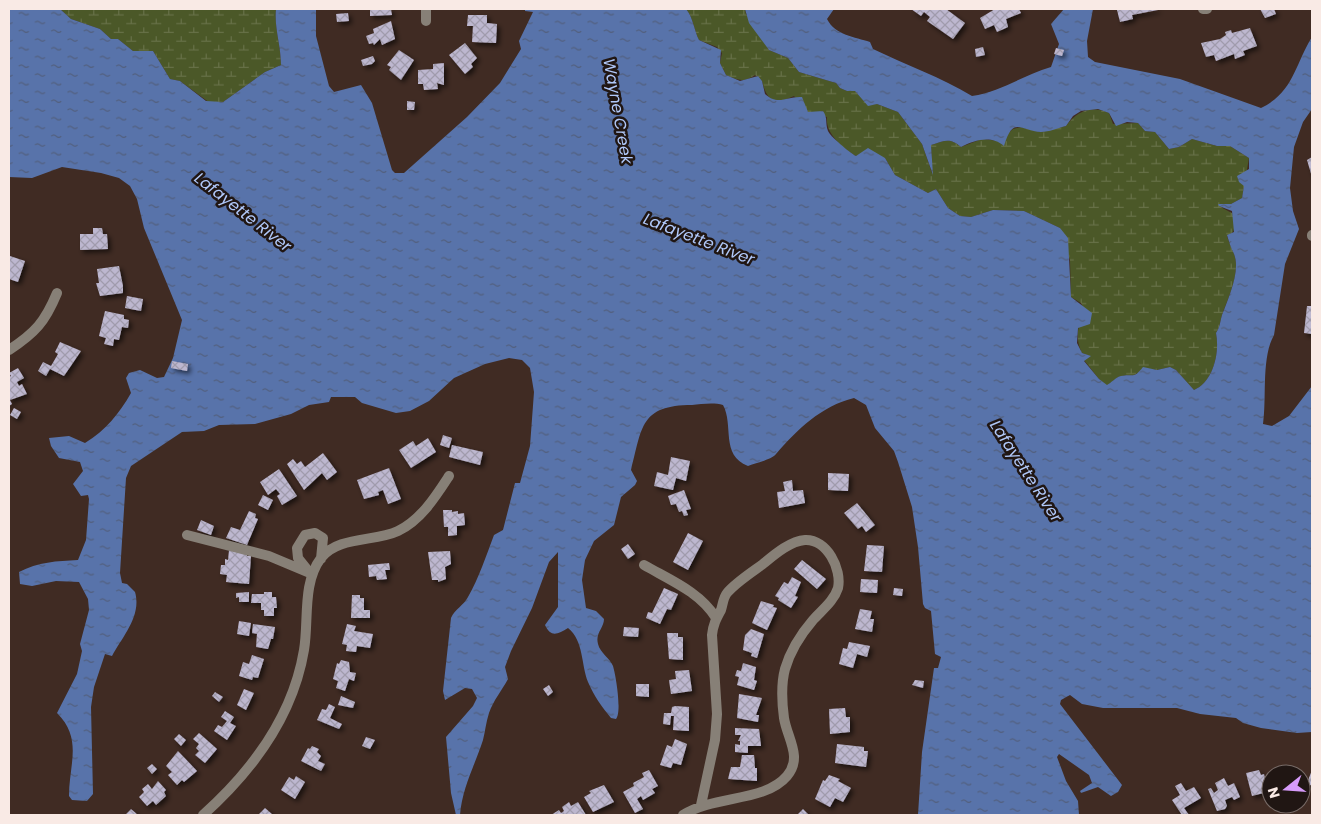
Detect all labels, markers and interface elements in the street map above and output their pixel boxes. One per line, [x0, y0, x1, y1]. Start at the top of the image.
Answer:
water label: Wayne Creek [597, 56, 639, 166]
water label: Lafayette River [190, 167, 297, 258]
water label: Lafayette River [640, 207, 759, 271]
water label: Lafayette River [984, 415, 1068, 527]
north arrow [1261, 764, 1311, 814]
text: N [1262, 785, 1285, 801]

